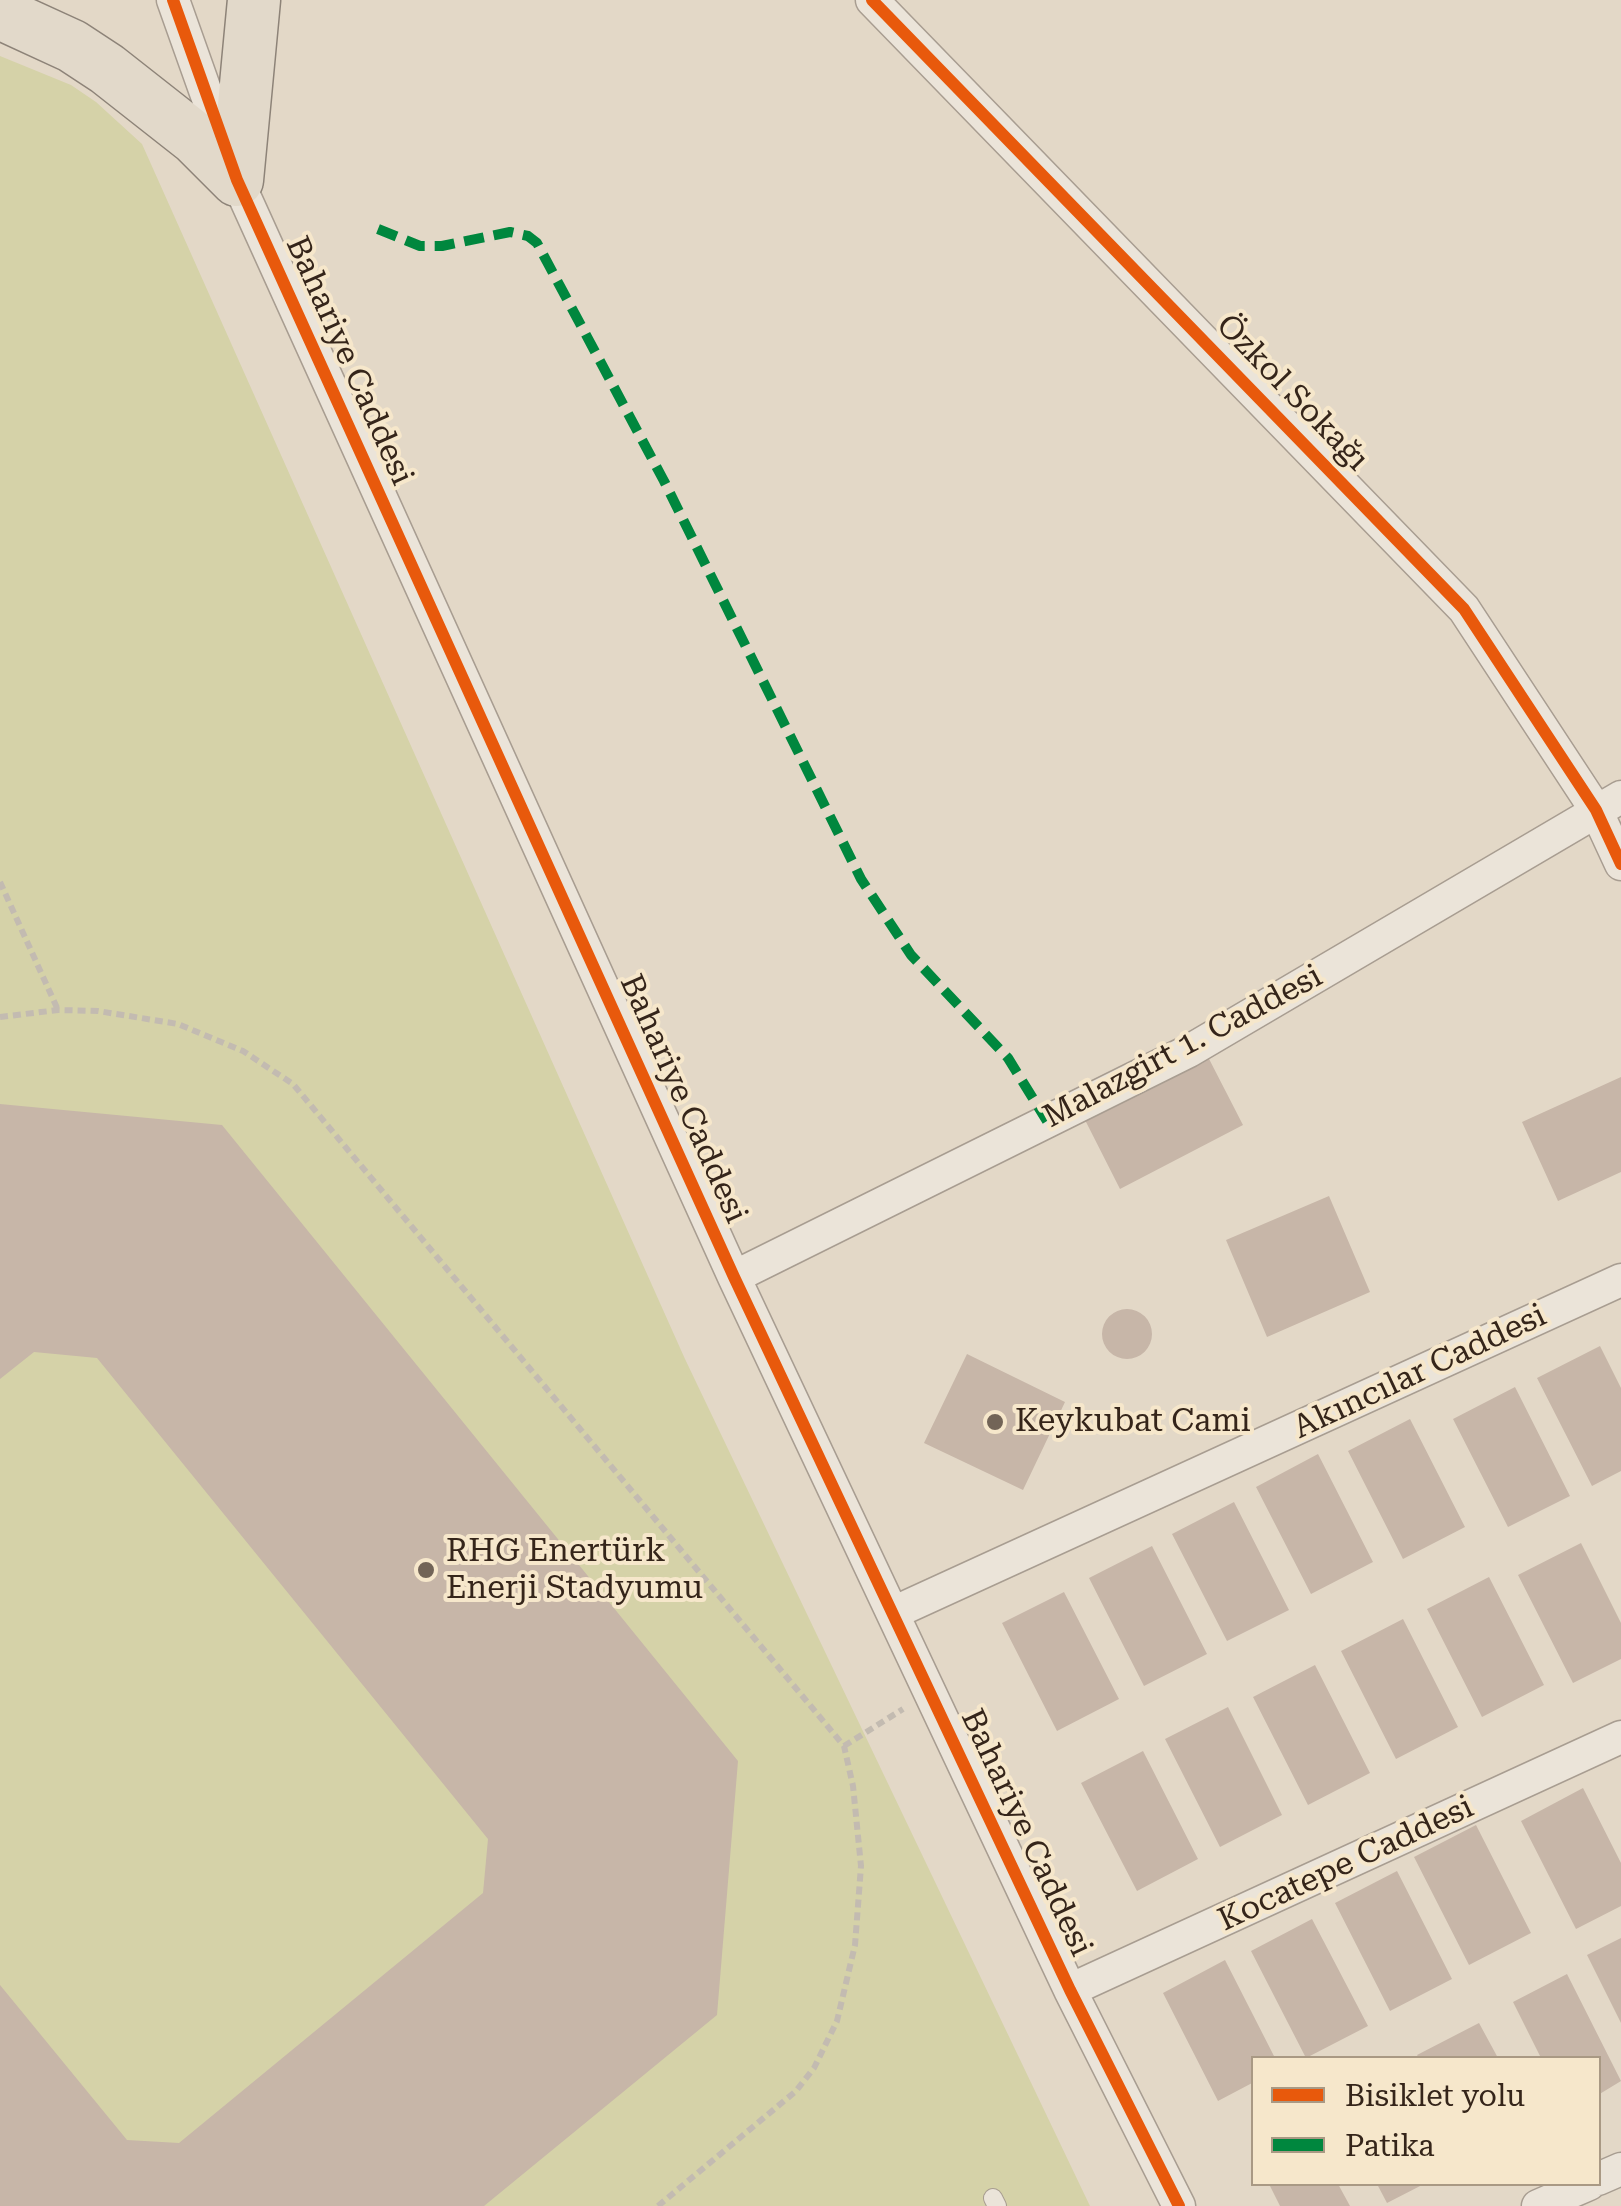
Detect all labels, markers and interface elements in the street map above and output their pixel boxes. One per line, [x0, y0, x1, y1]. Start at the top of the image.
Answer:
street label: Bahariye Caddesi [277, 231, 421, 491]
street label: Özkol Sokağı [1208, 307, 1376, 479]
street label: Malazgirt 1. Caddesi [1037, 957, 1329, 1137]
street label: Bahariye Caddesi [611, 969, 755, 1229]
street label: Akıncılar Caddesi [1287, 1297, 1553, 1447]
place label: Keykubat Cami [1015, 1403, 1251, 1441]
marker: Keykubat Cami [984, 1411, 1006, 1433]
place label: RHG Enertürk Enerji Stadyumu [446, 1533, 703, 1608]
marker: RHG Enertürk Enerji Stadyumu [415, 1559, 437, 1581]
street label: Bahariye Caddesi [952, 1703, 1100, 1963]
street label: Kocatepe Caddesi [1212, 1788, 1480, 1940]
legend [1251, 2056, 1601, 2186]
text: Bisiklet yolu [1345, 2078, 1525, 2113]
text: Patika [1345, 2128, 1434, 2163]

